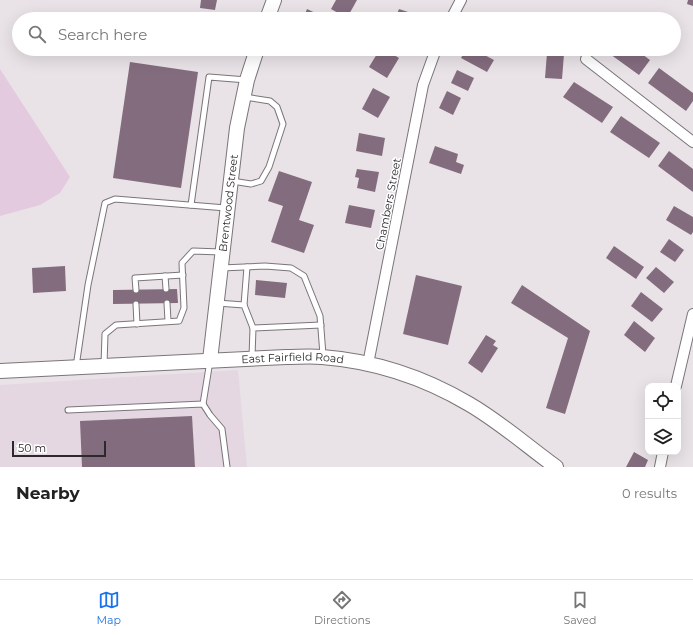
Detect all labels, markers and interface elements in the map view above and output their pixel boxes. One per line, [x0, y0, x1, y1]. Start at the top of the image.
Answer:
search box [12, 12, 681, 56]
icon: search [26, 23, 48, 45]
text: Search here [58, 25, 147, 44]
street label: Brentwood Street [216, 153, 241, 253]
street label: Chambers Street [372, 156, 404, 251]
street label: East Fairfield Road [241, 350, 345, 366]
map controls [645, 383, 681, 455]
button: locate [645, 383, 681, 419]
button: layers [645, 419, 681, 455]
scale bar [12, 439, 106, 458]
text: 50 m [18, 441, 46, 455]
text: Nearby [16, 483, 80, 503]
text: 0 results [622, 485, 677, 501]
tab: Map [97, 589, 121, 627]
tab: Directions [314, 589, 370, 627]
tab: Saved [563, 589, 596, 627]

